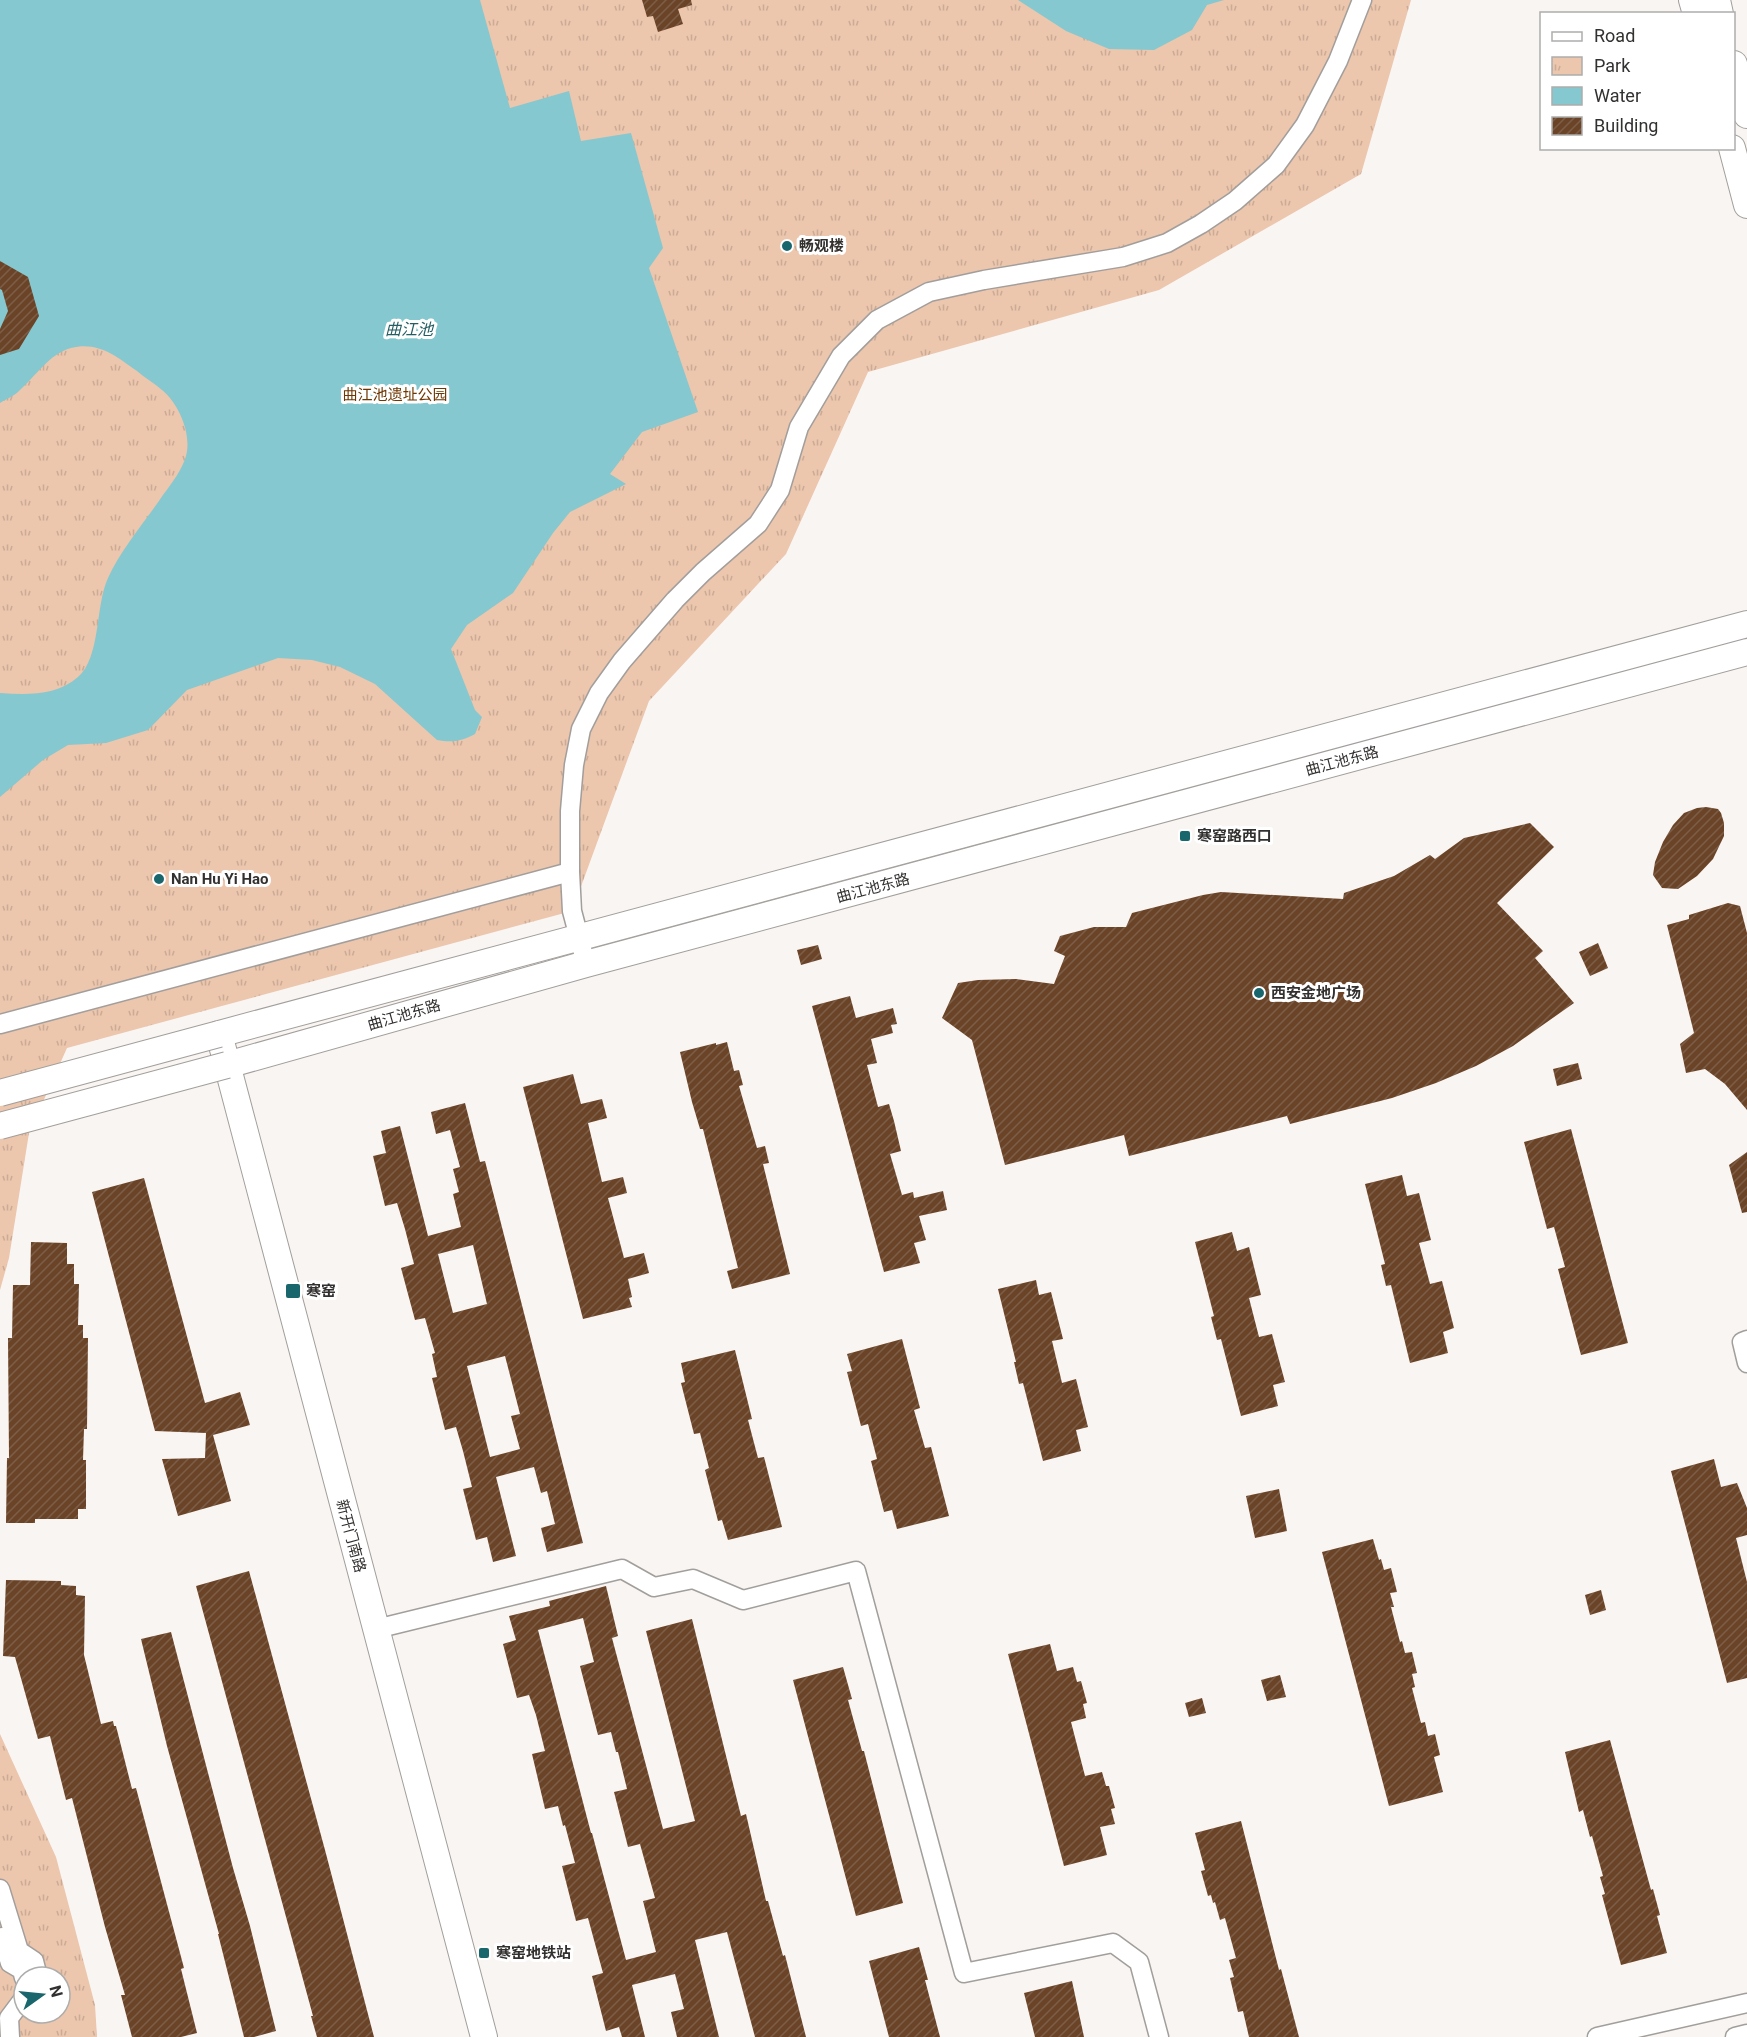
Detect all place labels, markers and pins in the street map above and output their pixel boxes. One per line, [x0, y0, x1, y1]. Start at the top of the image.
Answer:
place label: 畅观楼 [799, 237, 844, 255]
marker: 畅观楼 [780, 239, 794, 253]
place label: 寒窑路西口 [1197, 827, 1272, 845]
marker: 寒窑路西口 [1178, 829, 1192, 843]
place label: Nan Hu Yi Hao [171, 870, 269, 888]
marker: Nan Hu Yi Hao [152, 872, 166, 886]
place label: 西安金地广场 [1271, 984, 1361, 1002]
marker: 西安金地广场 [1252, 986, 1266, 1000]
marker: 寒窑 [284, 1282, 302, 1300]
place label: 寒窑 [306, 1282, 336, 1300]
place label: 寒窑地铁站 [496, 1944, 571, 1962]
marker: 寒窑地铁站 [477, 1946, 491, 1960]

